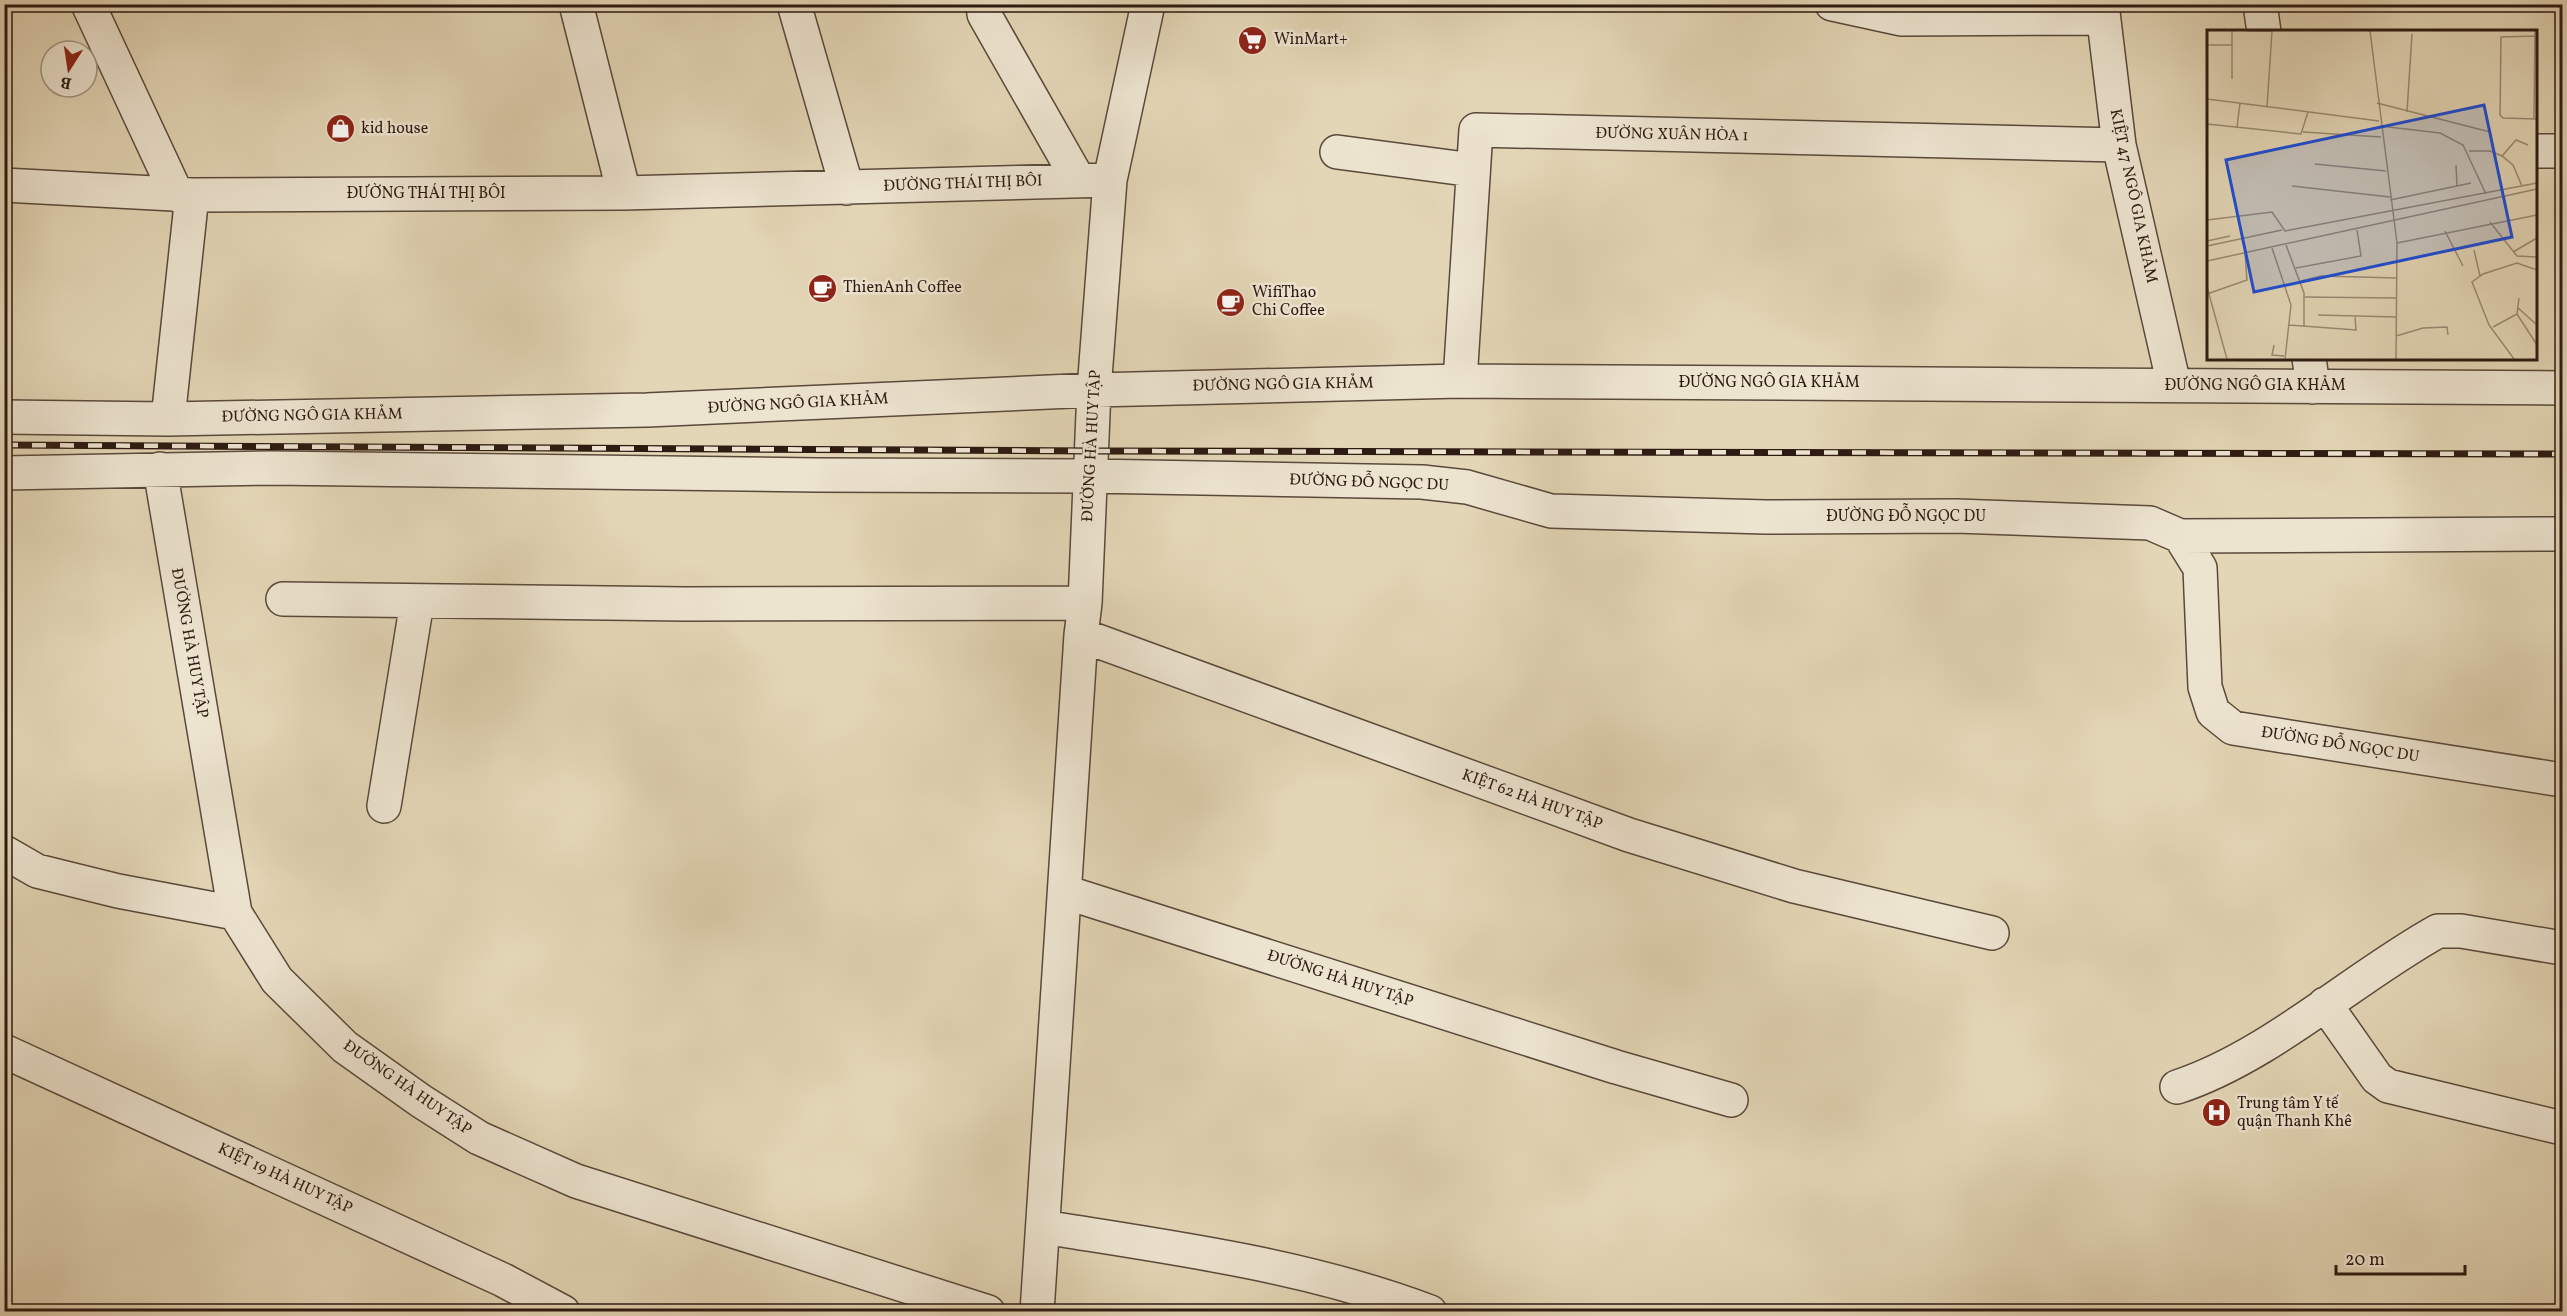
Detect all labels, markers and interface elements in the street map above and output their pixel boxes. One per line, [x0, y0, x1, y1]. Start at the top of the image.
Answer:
supermarket icon: WinMart+ [1237, 24, 1269, 56]
place label: WinMart+ [1274, 29, 1348, 51]
inset map [2207, 30, 2537, 360]
north arrow [39, 39, 99, 99]
text: B [59, 70, 74, 94]
street label: KIỆT 47 NGÔ GIA KHẢM [2104, 107, 2163, 285]
shop icon: kid house [324, 113, 356, 145]
place label: kid house [361, 118, 428, 140]
street label: ĐƯỜNG XUÂN HÒA 1 [1595, 122, 1749, 147]
street label: ĐƯỜNG THÁI THỊ BÔI [883, 169, 1043, 198]
street label: ĐƯỜNG THÁI THỊ BÔI [346, 182, 506, 205]
cafe icon: ThienAnh Coffee [806, 272, 838, 304]
place label: ThienAnh Coffee [843, 277, 962, 299]
place label: WifiThao Chi Coffee [1252, 282, 1325, 322]
cafe icon: WifiThao Chi Coffee [1215, 286, 1247, 318]
street label: ĐƯỜNG HÀ HUY TẬP [1076, 369, 1107, 523]
street label: ĐƯỜNG NGÔ GIA KHẢM [1192, 371, 1374, 398]
street label: ĐƯỜNG NGÔ GIA KHẢM [1678, 371, 1860, 394]
street label: ĐƯỜNG NGÔ GIA KHẢM [2164, 374, 2346, 397]
street label: ĐƯỜNG NGÔ GIA KHẢM [707, 387, 889, 420]
street label: ĐƯỜNG NGÔ GIA KHẢM [221, 402, 403, 429]
street label: ĐƯỜNG ĐỖ NGỌC DU [1289, 466, 1450, 497]
street label: ĐƯỜNG ĐỖ NGỌC DU [1826, 503, 1986, 528]
street label: ĐƯỜNG HÀ HUY TẬP [165, 566, 214, 720]
street label: ĐƯỜNG ĐỖ NGỌC DU [2259, 719, 2421, 768]
street label: KIỆT 62 HÀ HUY TẬP [1459, 763, 1606, 836]
street label: ĐƯỜNG HÀ HUY TẬP [1264, 944, 1416, 1013]
street label: ĐƯỜNG HÀ HUY TẬP [338, 1034, 476, 1141]
place label: Trung tâm Y tế quận Thanh Khê [2237, 1093, 2352, 1133]
hospital icon: Trung tâm Y tế quận Thanh Khê [2200, 1097, 2232, 1129]
street label: KIỆT 19 HÀ HUY TẬP [214, 1137, 356, 1220]
scale bar [2336, 1238, 2465, 1276]
text: 20 m [2345, 1248, 2385, 1273]

